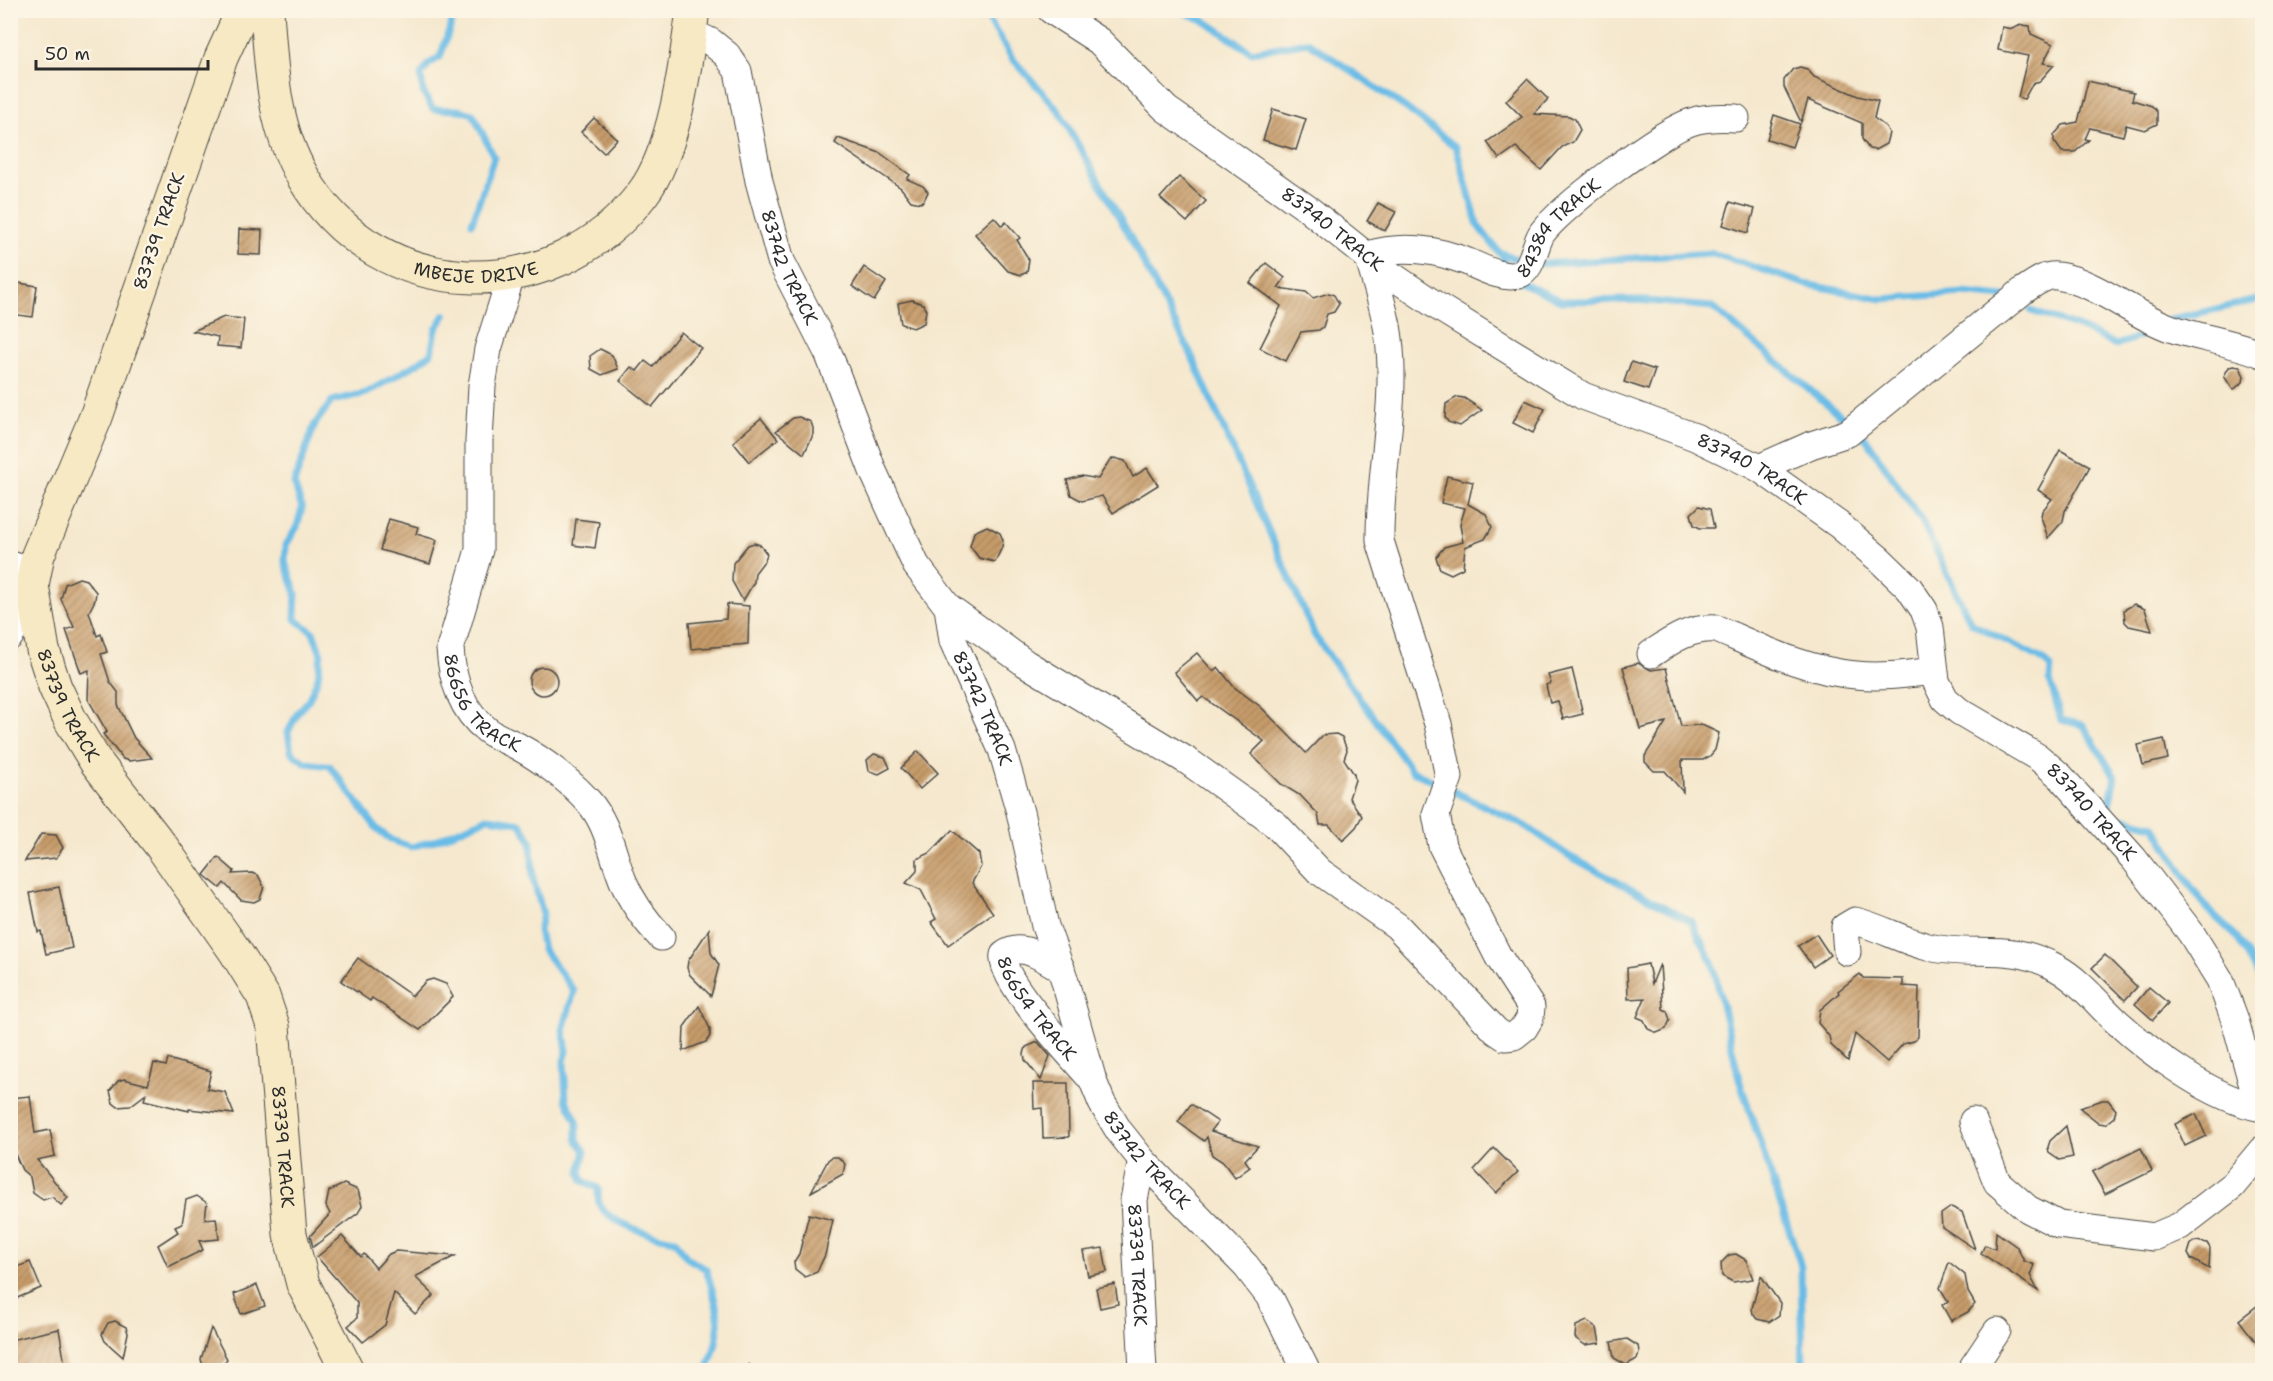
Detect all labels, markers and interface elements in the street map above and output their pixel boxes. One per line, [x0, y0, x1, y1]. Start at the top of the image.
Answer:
scale bar [36, 33, 208, 71]
text: 50 m [45, 42, 90, 66]
street label: 83739 TRACK [128, 169, 190, 293]
street label: 84384 TRACK [1512, 172, 1606, 284]
street label: 83740 TRACK [1276, 182, 1389, 277]
street label: 83742 TRACK [755, 207, 824, 329]
street label: MBEJE DRIVE [411, 256, 541, 289]
street label: 83740 TRACK [1693, 428, 1812, 511]
street label: 83739 TRACK [31, 646, 105, 767]
street label: 83742 TRACK [947, 647, 1018, 769]
street label: 86656 TRACK [438, 652, 525, 758]
street label: 83740 TRACK [2041, 758, 2142, 866]
street label: 86654 TRACK [991, 954, 1082, 1066]
street label: 83739 TRACK [266, 1084, 300, 1209]
street label: 83742 TRACK [1098, 1106, 1196, 1215]
street label: 83739 TRACK [1122, 1203, 1153, 1327]

